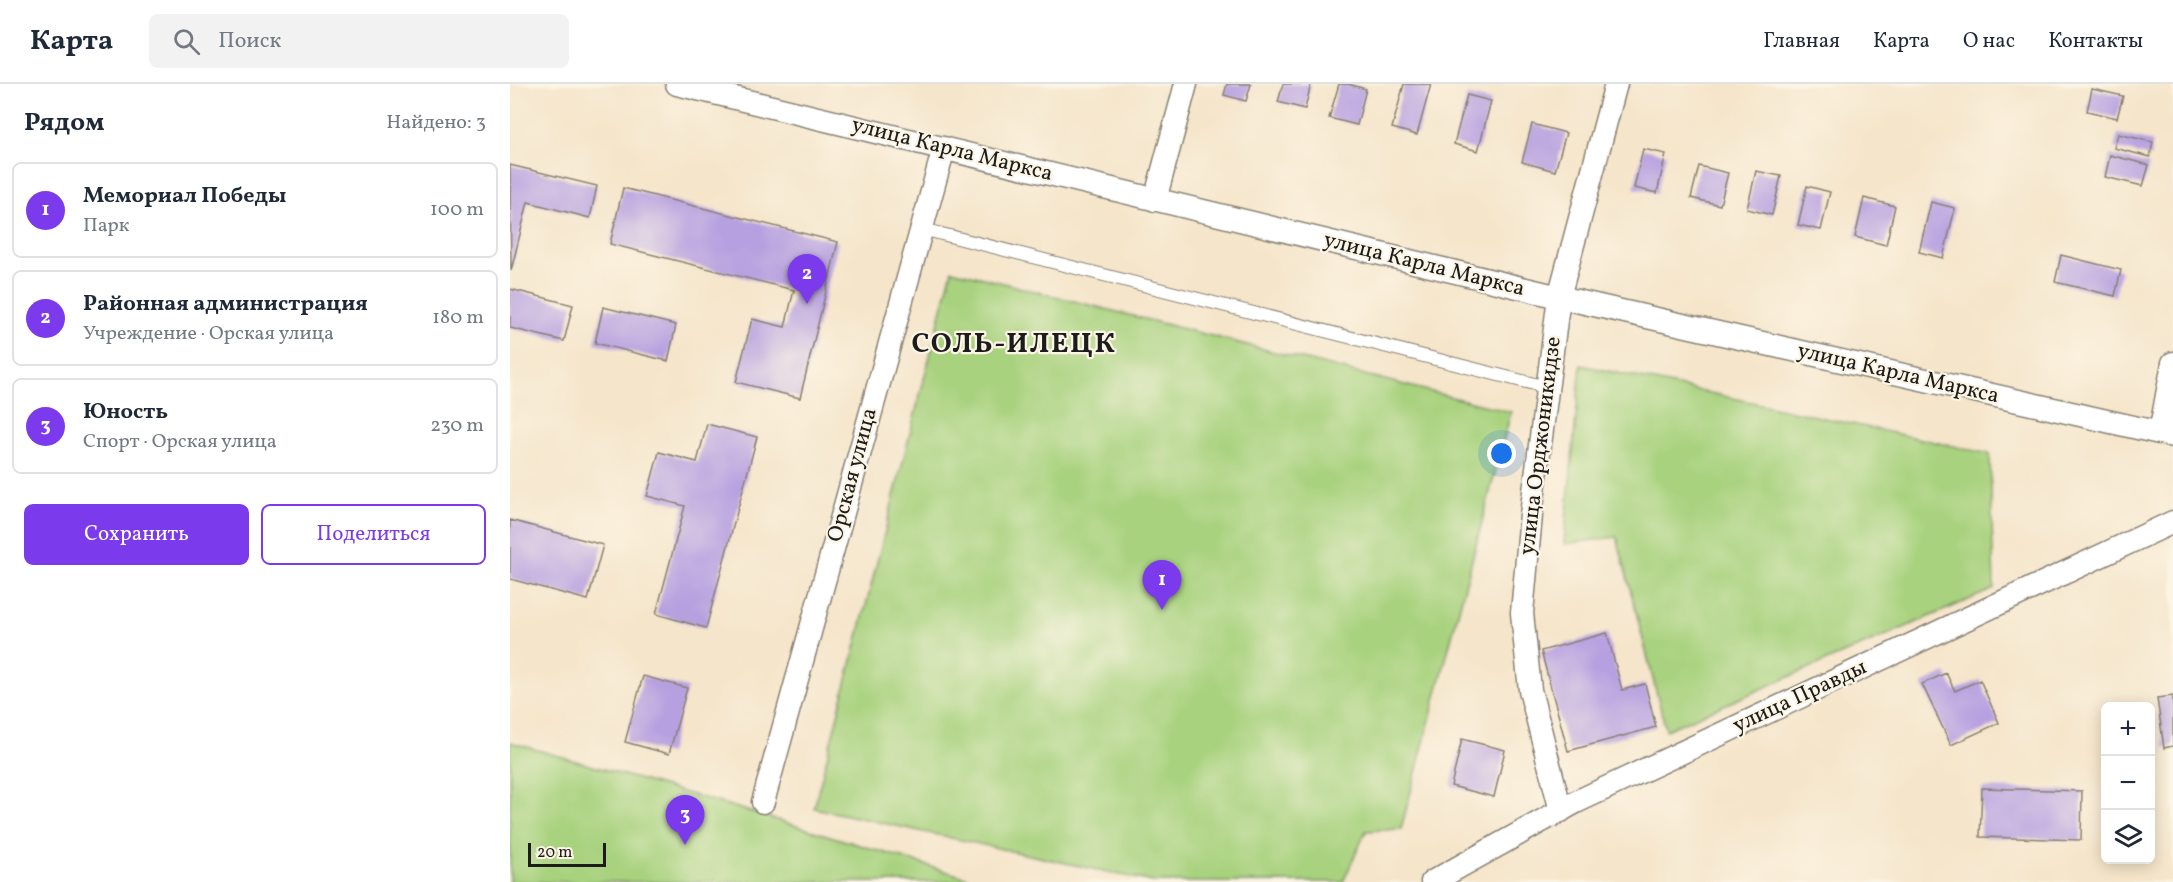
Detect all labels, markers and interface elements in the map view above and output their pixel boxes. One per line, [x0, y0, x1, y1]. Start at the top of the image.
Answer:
search box [149, 14, 569, 68]
text: Карта [30, 22, 113, 61]
icon: search [170, 25, 203, 58]
text: Поиск [218, 26, 281, 57]
text: Главная [1763, 27, 1840, 56]
text: Карта [1873, 27, 1930, 56]
text: О нас [1963, 27, 2015, 56]
text: Контакты [2048, 27, 2143, 56]
text: Рядом [24, 105, 104, 141]
text: Найдено: 3 [386, 109, 486, 137]
street label: улица Карла Маркса [848, 110, 1056, 190]
text: Мемориал Победы [83, 181, 286, 212]
text: 1 [41, 196, 50, 224]
text: 100 m [430, 196, 484, 224]
text: Парк [83, 212, 129, 240]
street label: улица Карла Маркса [1320, 225, 1528, 305]
pin: 2 [788, 254, 826, 304]
text: Районная администрация [83, 289, 368, 320]
text: 2 [40, 304, 51, 332]
text: 180 m [432, 304, 484, 332]
text: Учреждение · Орская улица [83, 320, 334, 348]
district label: СОЛЬ-ИЛЕЦК [912, 325, 1116, 364]
street label: улица Орджоникидзе [1512, 335, 1570, 557]
street label: улица Карла Маркса [1794, 336, 2002, 412]
text: Юность [83, 397, 168, 428]
street label: Орская улица [820, 404, 886, 545]
text: 3 [40, 412, 51, 440]
text: 230 m [430, 412, 484, 440]
text: Спорт · Орская улица [83, 428, 277, 456]
your location [1487, 439, 1516, 468]
button: Сохранить [24, 504, 249, 565]
button: Поделиться [261, 504, 486, 565]
pin: 1 [1142, 560, 1182, 610]
street label: улица Правды [1728, 652, 1872, 742]
map controls [2101, 702, 2155, 864]
button: + [2101, 702, 2155, 756]
button: − [2101, 756, 2155, 810]
pin: 3 [666, 796, 705, 845]
button: layers [2101, 810, 2155, 864]
scale bar [528, 840, 606, 868]
text: 20 m [537, 842, 572, 864]

